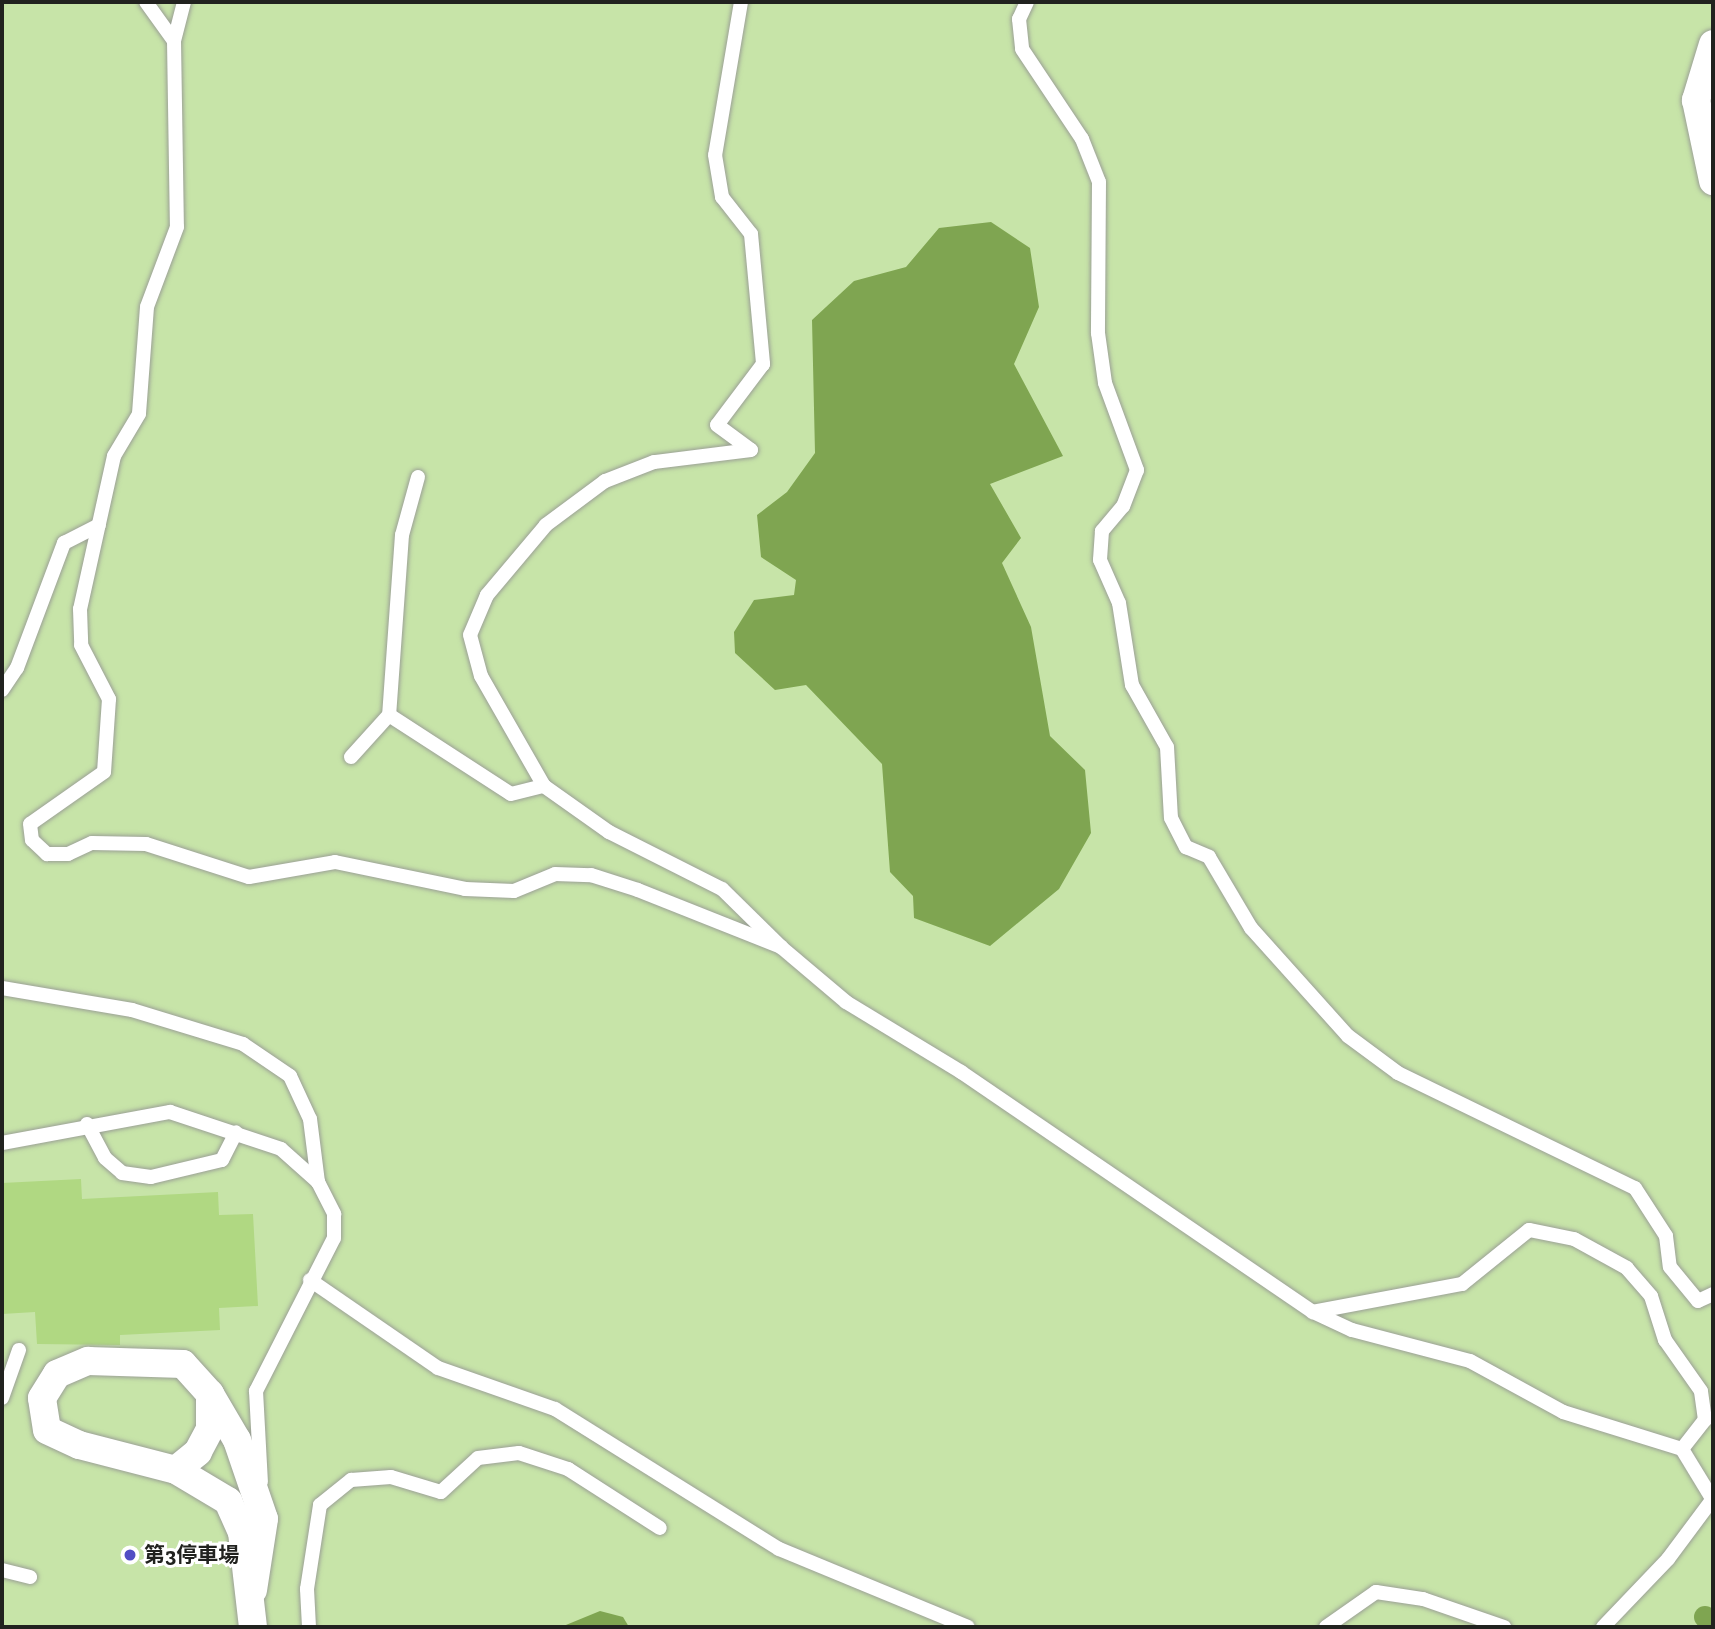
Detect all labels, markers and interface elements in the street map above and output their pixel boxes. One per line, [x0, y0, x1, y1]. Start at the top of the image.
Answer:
place label: 第3停車場 [144, 1542, 239, 1568]
marker: 第3停車場 [122, 1547, 138, 1563]

